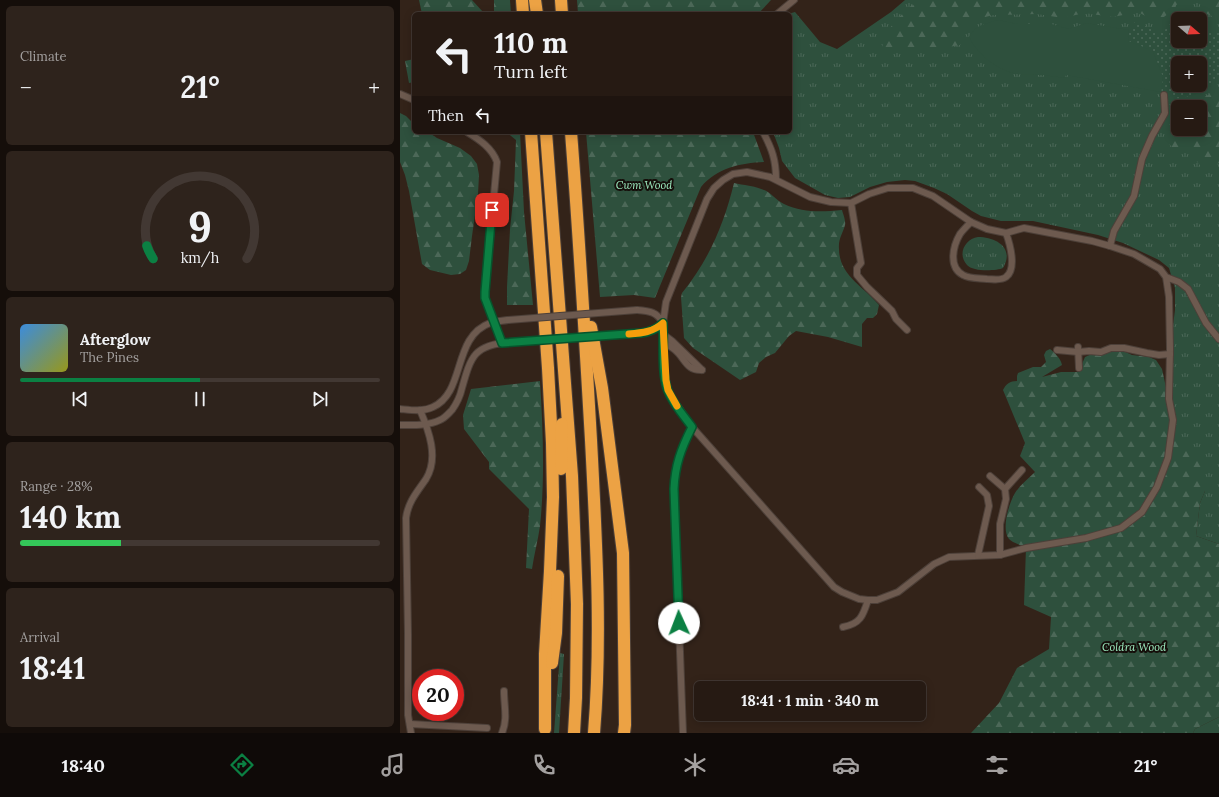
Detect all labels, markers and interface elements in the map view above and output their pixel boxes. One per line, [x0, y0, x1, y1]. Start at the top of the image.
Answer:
north arrow [1171, 12, 1207, 48]
map controls [1171, 12, 1207, 136]
text: 110 m [494, 25, 568, 61]
icon: left [428, 28, 480, 80]
text: Climate [20, 48, 67, 65]
button: + [1171, 56, 1207, 92]
text: Turn left [494, 60, 567, 83]
text: 21° [180, 68, 220, 106]
text: − [20, 73, 32, 101]
text: + [368, 73, 380, 101]
button: − [1171, 100, 1207, 136]
icon: left [472, 104, 494, 126]
text: Then [428, 106, 464, 125]
park label: Cwm Wood [616, 178, 673, 192]
pin [475, 193, 509, 227]
icon: arrive [481, 199, 503, 221]
text: 9 [188, 200, 212, 253]
text: km/h [181, 249, 220, 268]
text: Afterglow [80, 330, 150, 349]
text: The Pines [80, 349, 139, 366]
icon: previous [69, 388, 91, 410]
icon: pause [189, 388, 211, 410]
icon: next [309, 388, 331, 410]
text: Range · 28% [20, 478, 93, 495]
text: 140 km [20, 498, 121, 536]
position arrow [658, 602, 700, 644]
text: Arrival [20, 629, 60, 646]
park label: Coldra Wood [1102, 640, 1167, 654]
text: 18:41 [20, 649, 85, 687]
speed limit sign: 20 [412, 669, 464, 721]
text: 18:41 · 1 min · 340 m [741, 691, 879, 710]
icon: directions [228, 751, 256, 779]
icon: music [379, 751, 407, 779]
icon: phone [530, 751, 558, 779]
icon: climate [681, 751, 709, 779]
icon: car [832, 751, 860, 779]
icon: filters [983, 751, 1011, 779]
text: 18:40 [61, 754, 105, 777]
text: 21° [1134, 754, 1157, 777]

